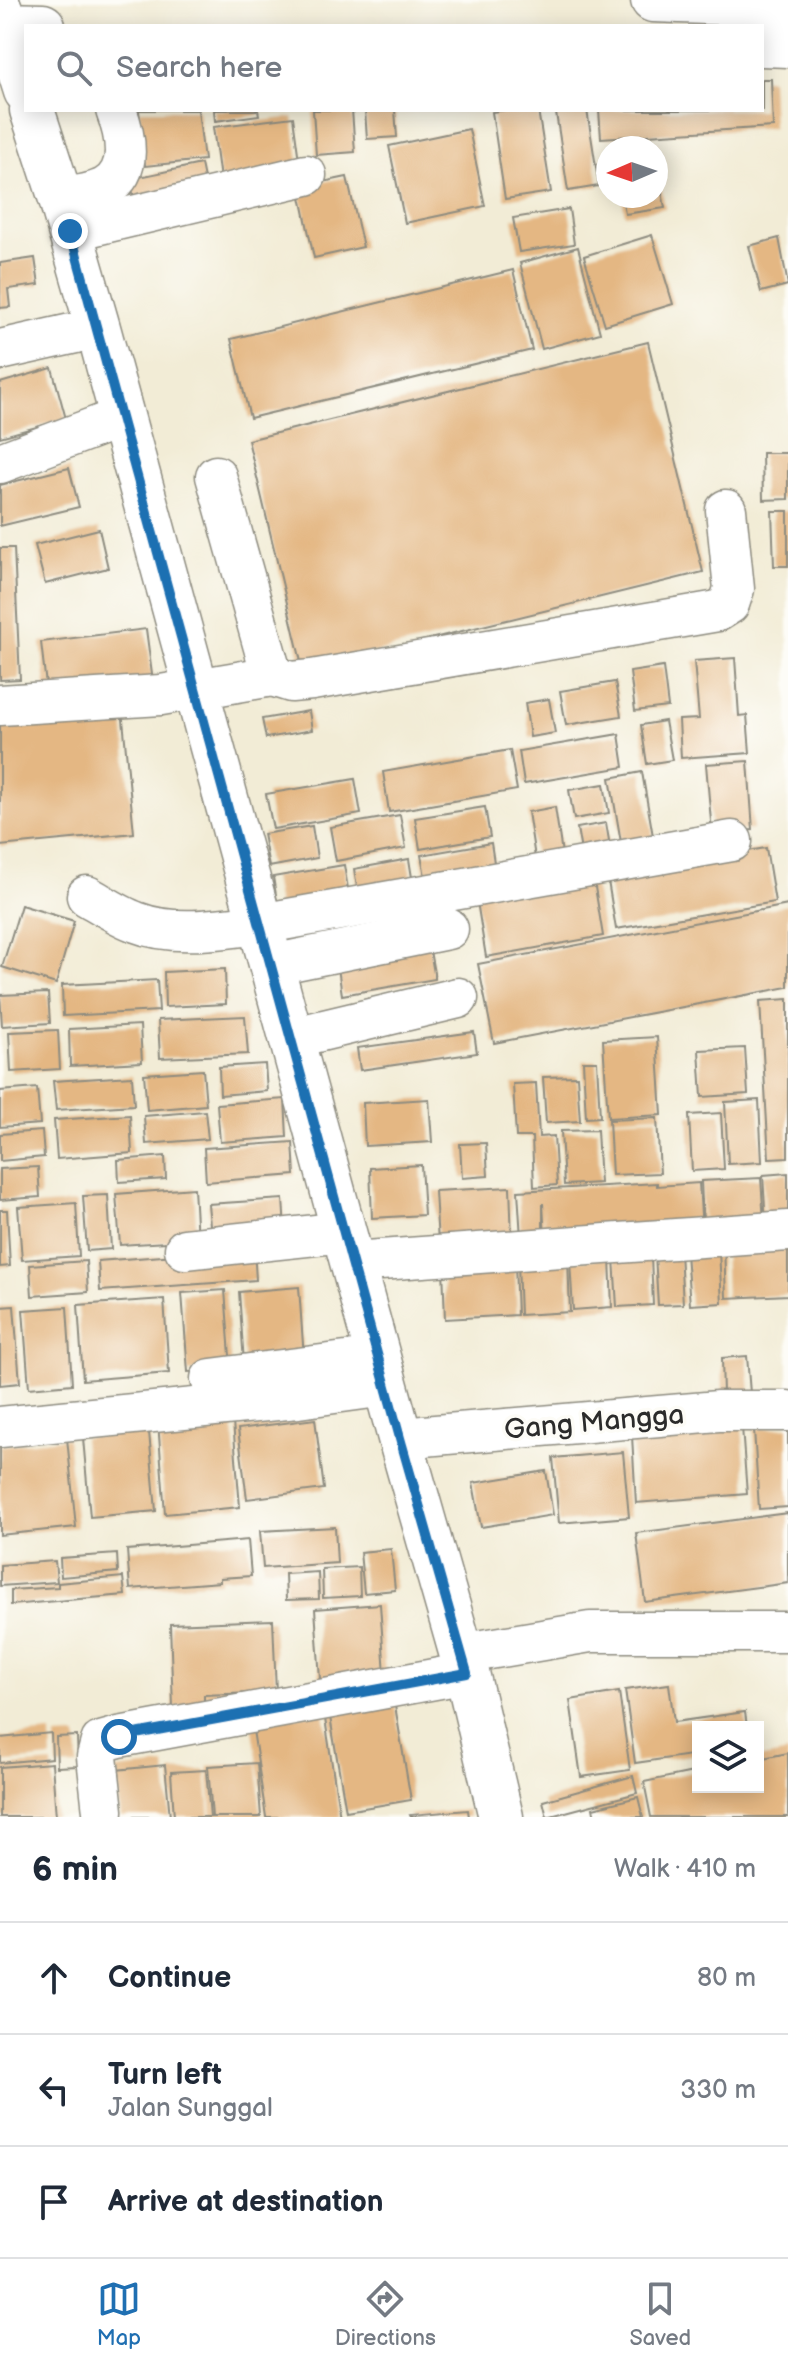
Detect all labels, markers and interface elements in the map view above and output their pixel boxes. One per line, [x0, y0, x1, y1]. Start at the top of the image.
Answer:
search box [24, 24, 764, 112]
icon: search [52, 46, 96, 90]
text: Search here [116, 50, 282, 86]
north arrow [596, 136, 668, 208]
route end [52, 213, 88, 249]
street label: Gang Mangga [503, 1398, 685, 1447]
route start [101, 1719, 137, 1755]
map controls [692, 1721, 764, 1793]
button: layers [692, 1721, 764, 1793]
text: 6 min [32, 1849, 118, 1890]
text: Walk · 410 m [614, 1854, 756, 1885]
icon: ahead [32, 1956, 76, 2000]
text: Continue [108, 1960, 231, 1996]
text: 80 m [697, 1963, 756, 1994]
text: Turn left [108, 2057, 222, 2093]
icon: left [32, 2068, 76, 2112]
text: 330 m [680, 2075, 756, 2106]
text: Jalan Sunggal [108, 2093, 273, 2124]
icon: arrive [32, 2180, 76, 2224]
text: Arrive at destination [108, 2184, 384, 2220]
tab: Map [97, 2277, 141, 2352]
tab: Directions [335, 2277, 436, 2352]
tab: Saved [629, 2277, 691, 2352]

